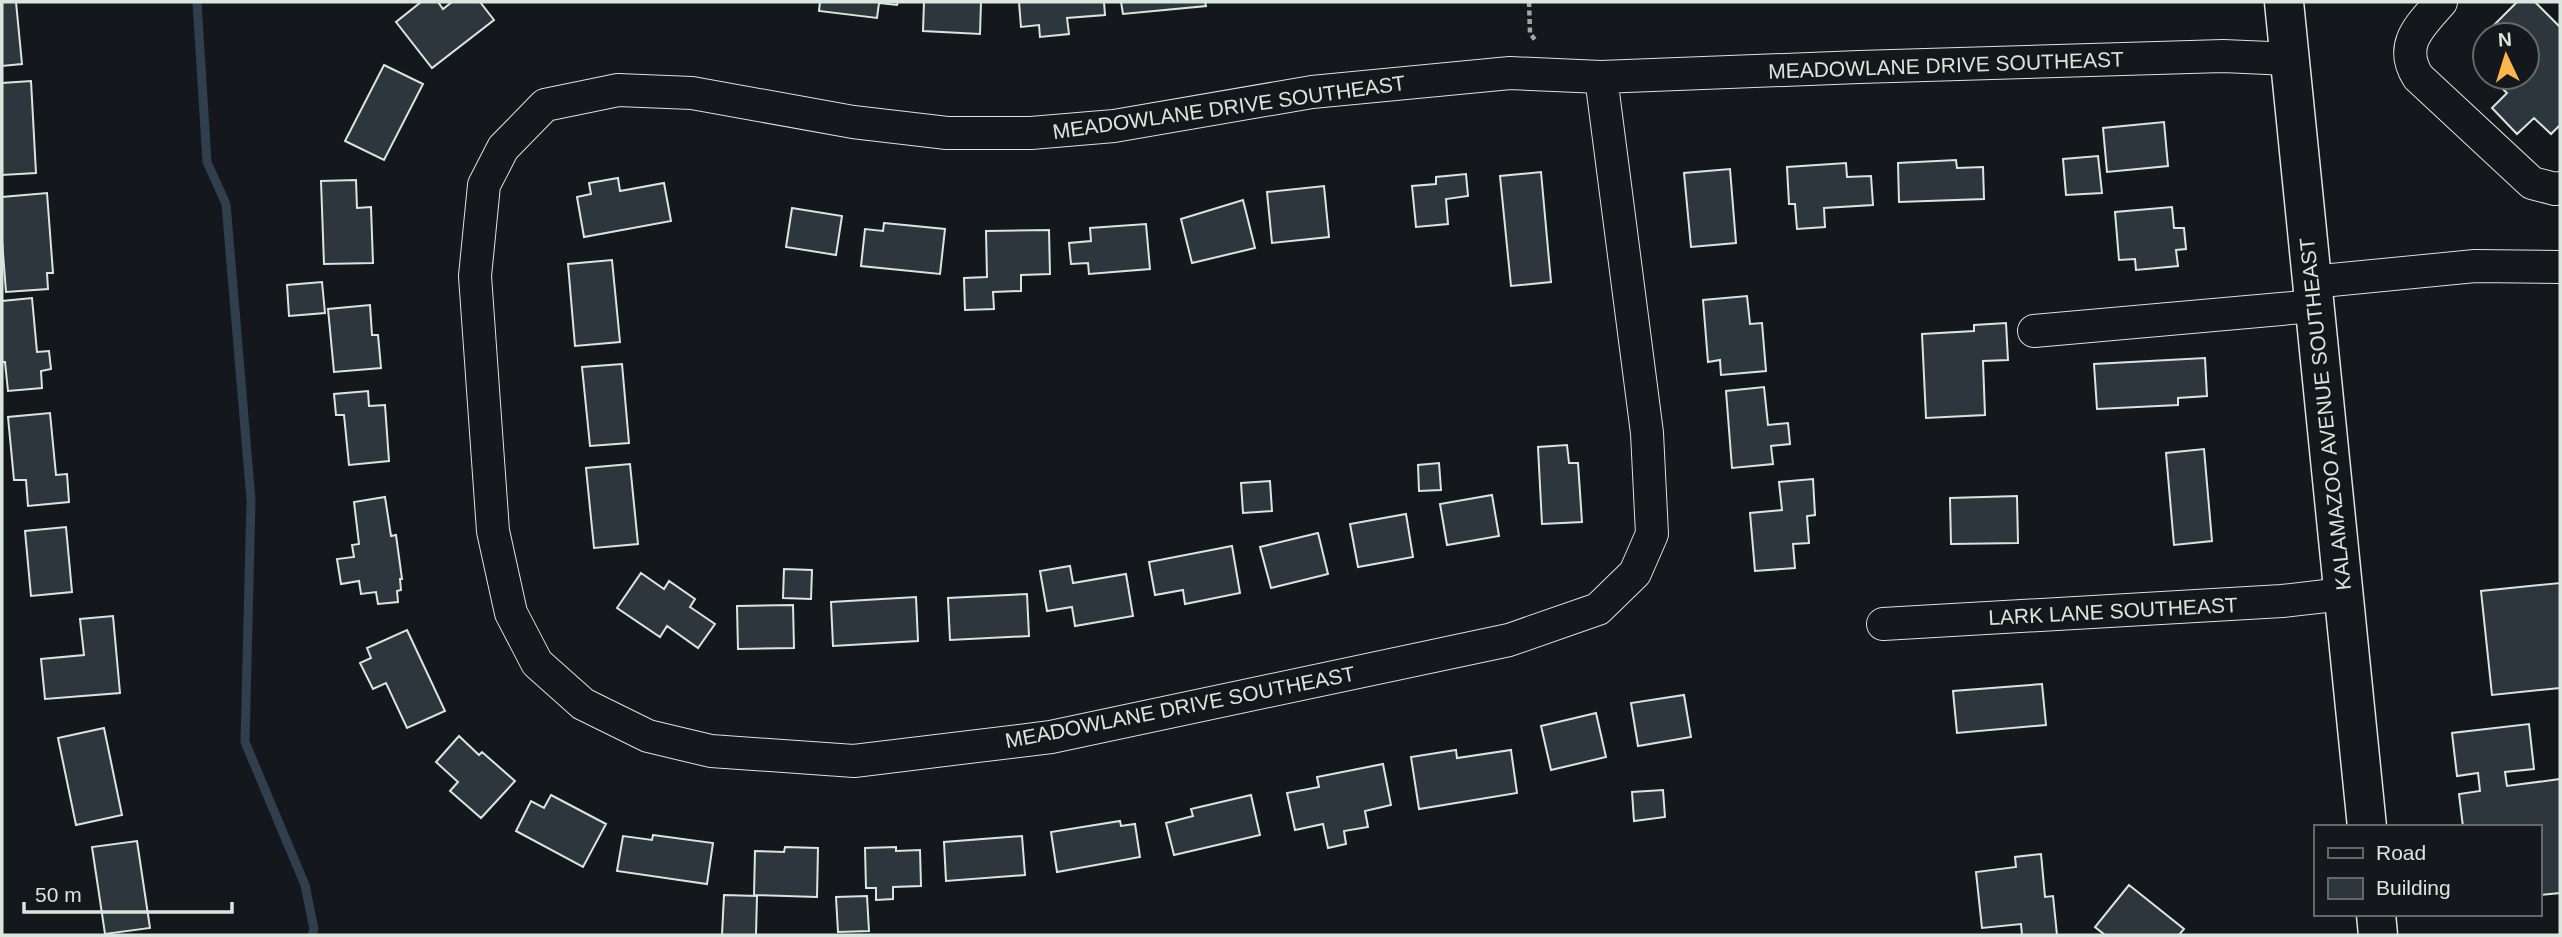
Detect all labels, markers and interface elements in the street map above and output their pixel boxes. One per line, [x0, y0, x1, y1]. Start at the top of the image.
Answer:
north arrow [2471, 21, 2541, 91]
text: N [2497, 29, 2512, 50]
street label: MEADOWLANE DRIVE SOUTHEAST [1768, 47, 2124, 83]
street label: MEADOWLANE DRIVE SOUTHEAST [1051, 71, 1407, 143]
street label: KALAMAZOO AVENUE SOUTHEAST [2295, 236, 2355, 591]
street label: LARK LANE SOUTHEAST [1988, 593, 2238, 629]
street label: MEADOWLANE DRIVE SOUTHEAST [1003, 662, 1357, 752]
legend [2314, 825, 2541, 916]
text: Road [2376, 841, 2426, 864]
scale bar [24, 870, 233, 914]
text: Building [2376, 876, 2451, 899]
text: 50 m [35, 883, 82, 906]

